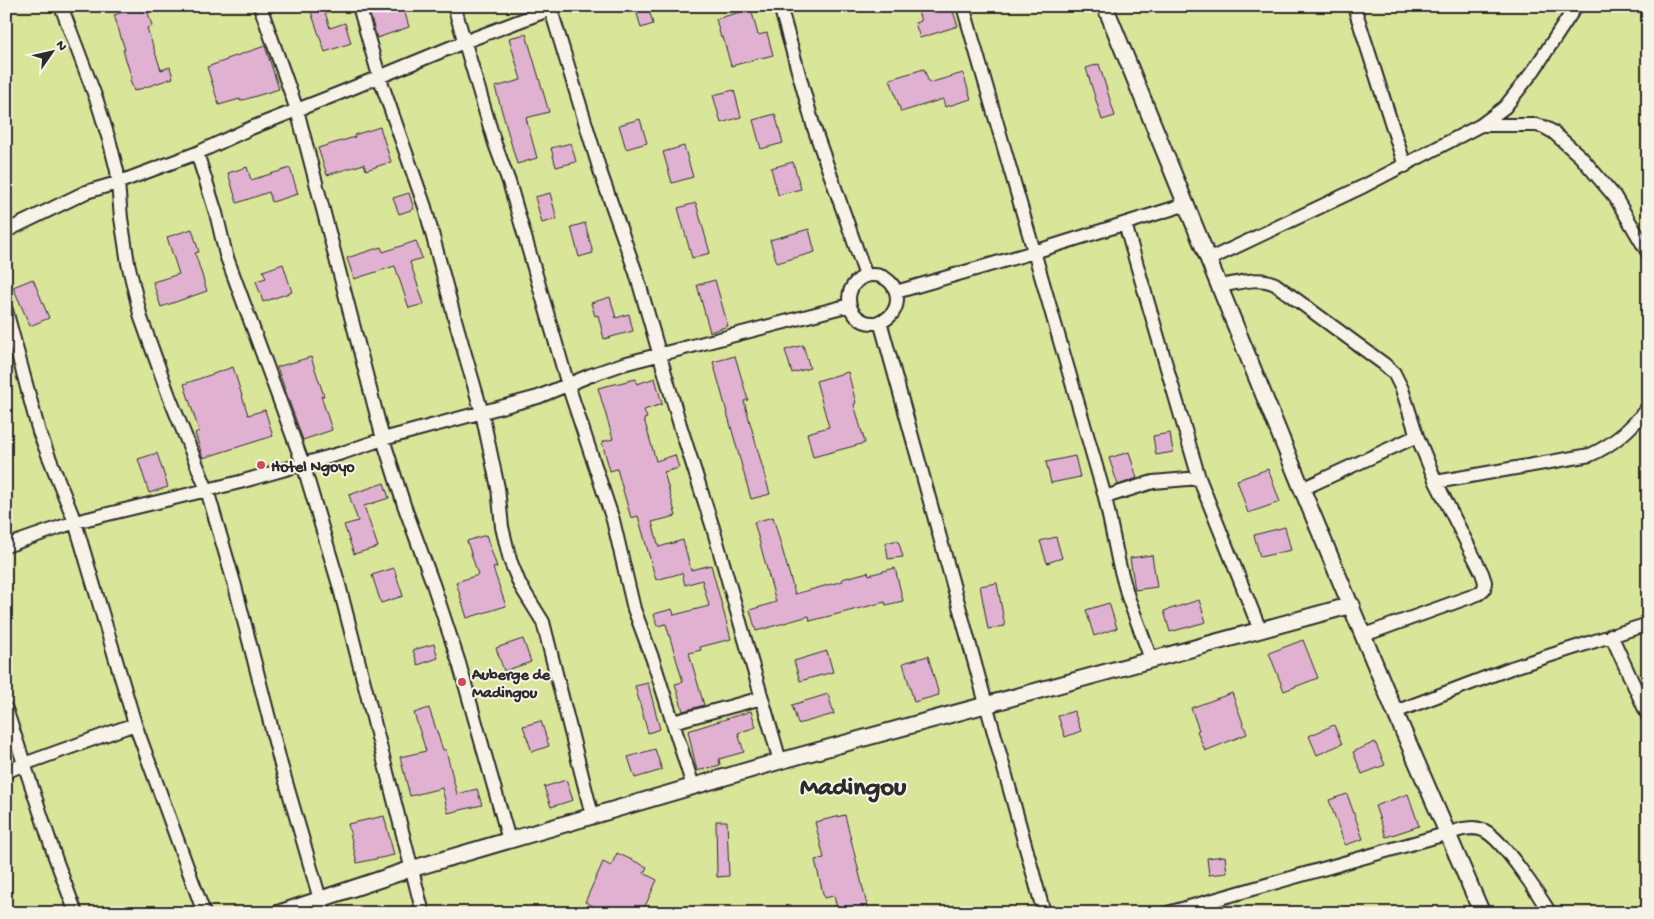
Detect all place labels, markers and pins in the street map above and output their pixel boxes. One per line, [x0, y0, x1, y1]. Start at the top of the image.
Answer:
marker: Hotel Ngoyo [255, 459, 267, 471]
place label: Hotel Ngoyo [271, 459, 355, 478]
place label: Auberge de Madingou [471, 667, 551, 704]
marker: Auberge de Madingou [456, 676, 468, 688]

